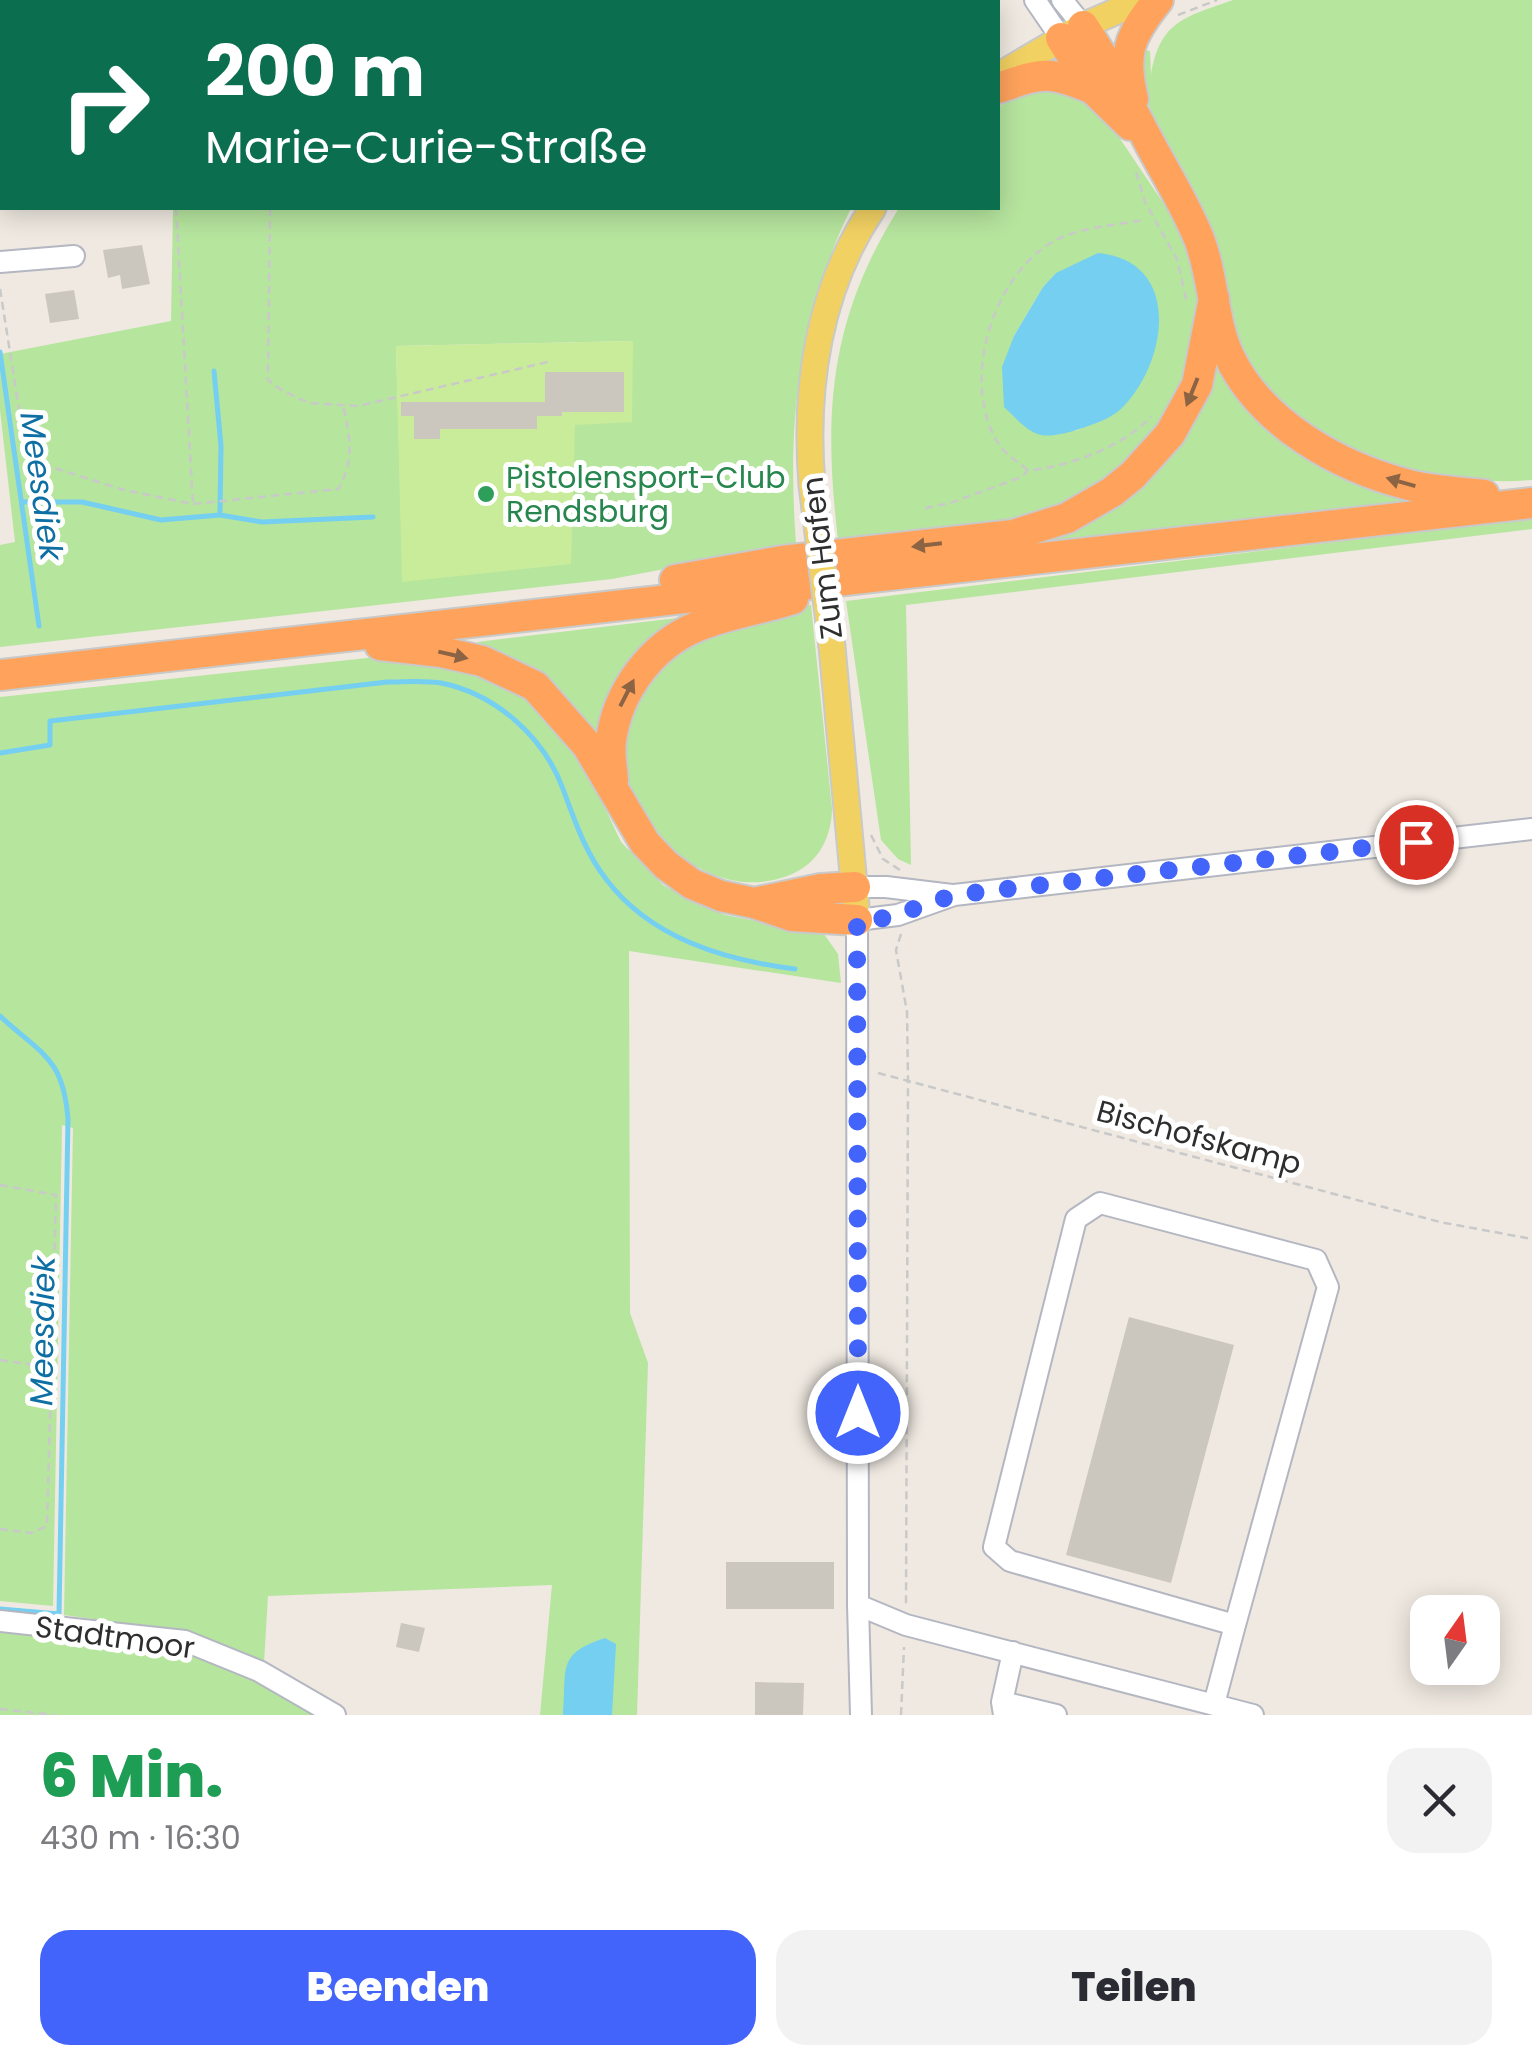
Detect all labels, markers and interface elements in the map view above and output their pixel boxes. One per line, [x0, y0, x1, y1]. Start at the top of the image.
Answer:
text: 200 m [205, 22, 425, 121]
icon: right [40, 40, 170, 170]
text: Marie-Curie-Straße [205, 116, 647, 179]
one-way arrow [1184, 377, 1200, 407]
water label: Meesdiek [9, 409, 75, 565]
place label: Pistolensport-Club Rendsburg [506, 456, 786, 533]
street label: Zum Hafen [791, 474, 853, 642]
one-way arrow [1385, 474, 1416, 489]
marker: Pistolensport-Club Rendsburg [475, 483, 497, 505]
one-way arrow [911, 538, 942, 554]
one-way arrow [438, 648, 469, 663]
one-way arrow [618, 679, 635, 708]
pin [1374, 800, 1459, 885]
icon: arrive [1389, 815, 1444, 870]
street label: Bischofskamp [1092, 1089, 1306, 1185]
water label: Meesdiek [18, 1254, 66, 1406]
position arrow [806, 1361, 910, 1465]
north arrow [1410, 1595, 1500, 1685]
map controls [1410, 1595, 1500, 1685]
street label: Stadtmoor [33, 1605, 197, 1669]
text: 6 Min. [40, 1734, 223, 1818]
button: close [1387, 1748, 1492, 1853]
text: 430 m · 16:30 [40, 1815, 241, 1860]
button: Beenden [40, 1930, 756, 2045]
button: Teilen [776, 1930, 1492, 2045]

